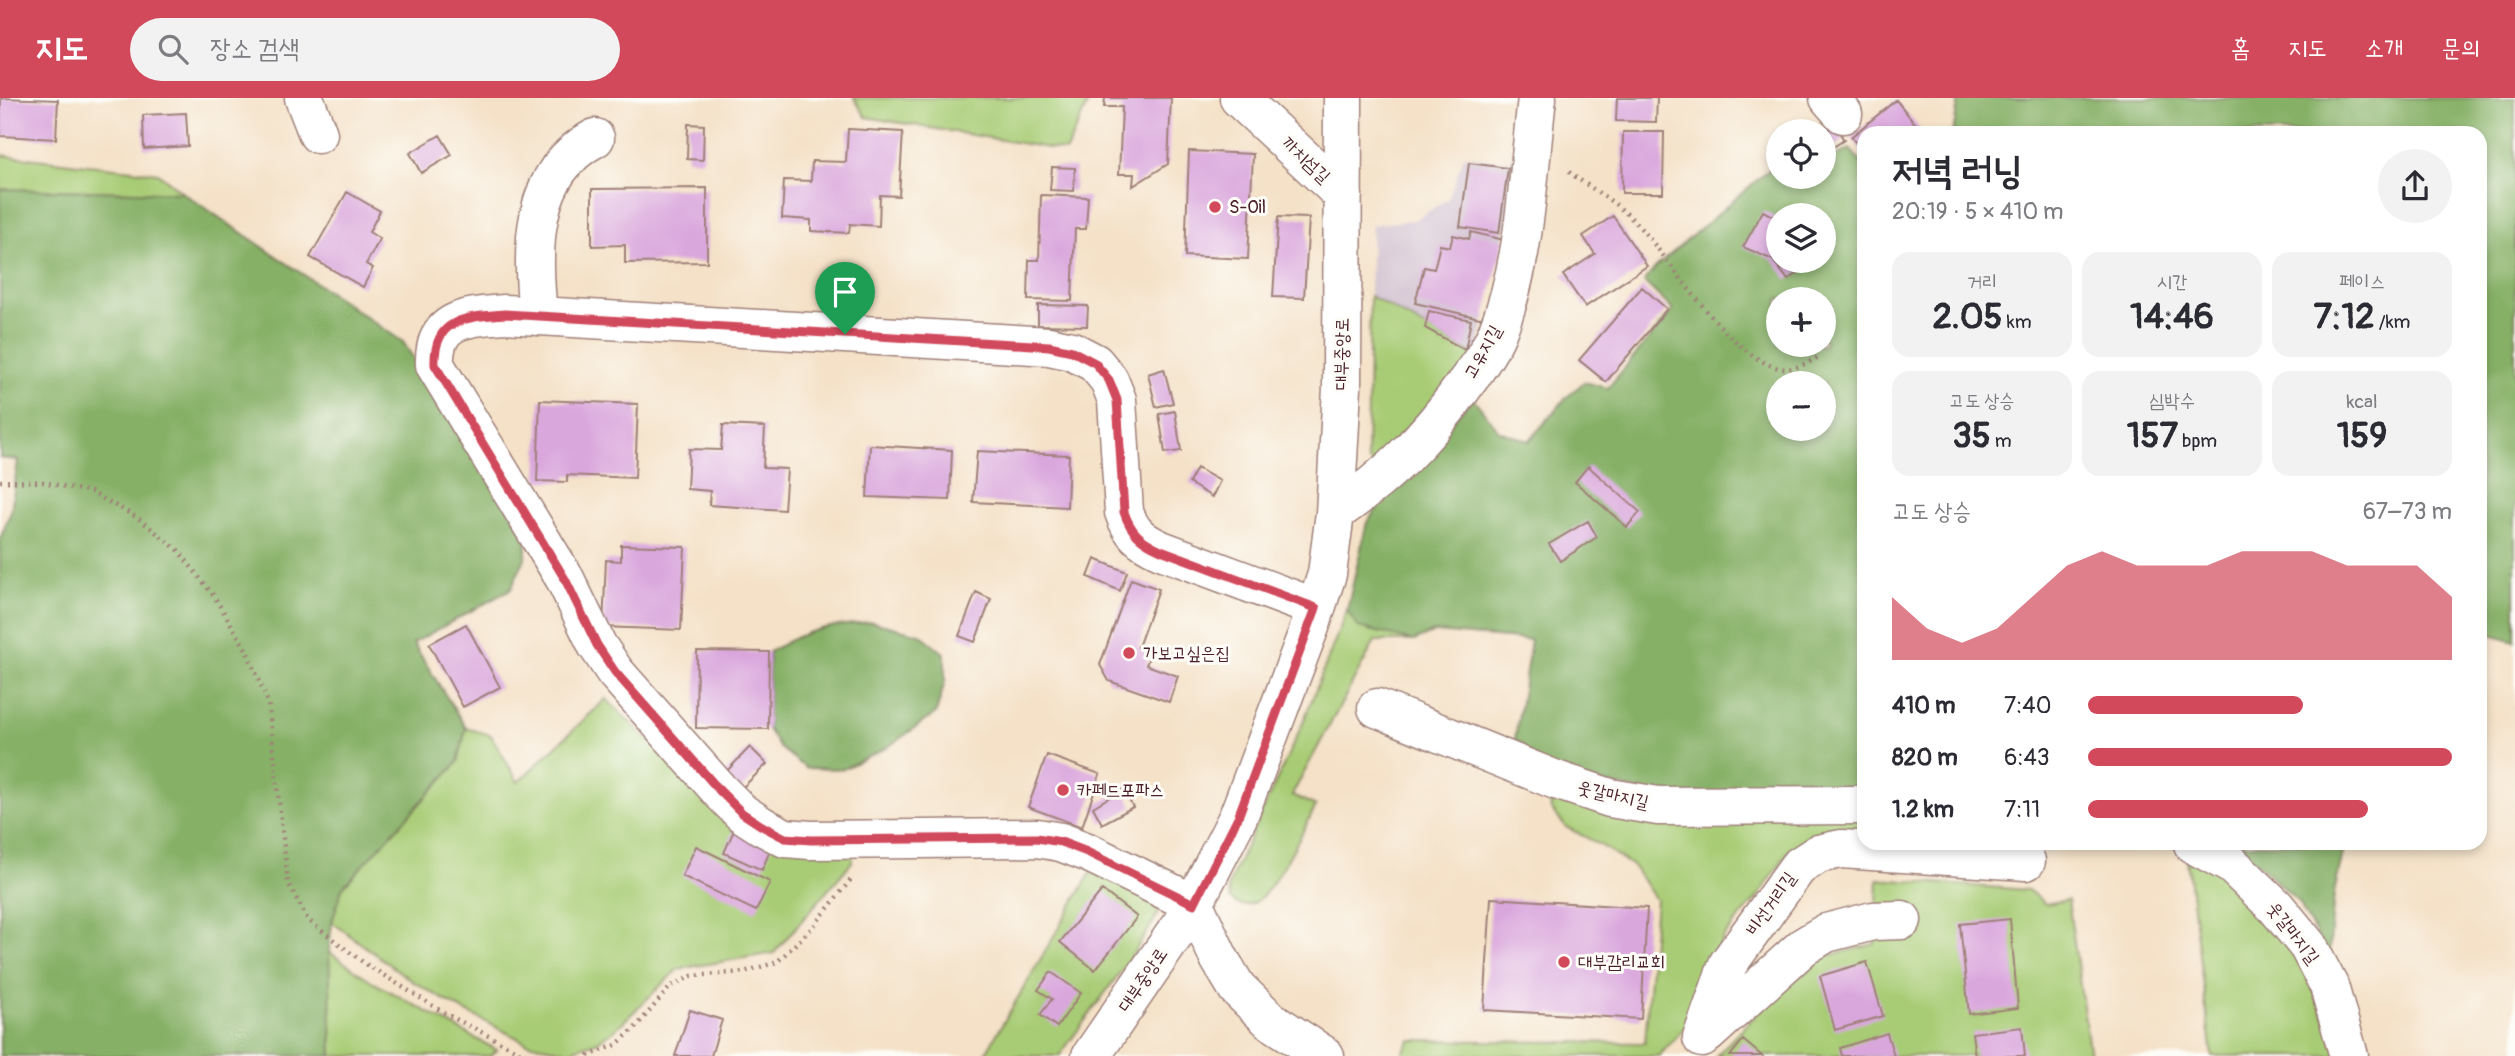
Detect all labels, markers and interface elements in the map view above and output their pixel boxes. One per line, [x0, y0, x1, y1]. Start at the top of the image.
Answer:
search box [130, 18, 620, 81]
text: 지도 [35, 28, 88, 69]
icon: search [154, 30, 192, 68]
text: 장소 검색 [210, 33, 299, 65]
text: 홈 [2231, 34, 2250, 63]
text: 지도 [2288, 34, 2327, 63]
text: 소개 [2365, 34, 2403, 63]
text: 문의 [2441, 34, 2480, 63]
map controls [1766, 119, 1836, 441]
button: locate [1766, 119, 1836, 189]
street label: 까치섬길 [1277, 132, 1335, 189]
text: 저녁 러닝 [1892, 147, 2023, 195]
button: share [2378, 149, 2452, 223]
place label: S-Oil [1229, 196, 1266, 219]
text: 20:19 · 5 × 410 m [1892, 197, 2064, 226]
marker: S-Oil [1207, 199, 1223, 215]
button: layers [1766, 203, 1836, 273]
pin [815, 262, 875, 334]
text: 거리 [1967, 270, 1997, 294]
text: 시간 [2157, 270, 2187, 294]
text: 페이스 [2339, 270, 2385, 294]
icon: arrive [826, 273, 864, 311]
button: + [1766, 287, 1836, 357]
text: 2.05 [1932, 295, 2003, 339]
text: 14:46 [2130, 295, 2214, 339]
text: 7:12 [2314, 295, 2375, 339]
text: km [2003, 310, 2032, 334]
text: /km [2375, 310, 2410, 334]
street label: 대부중앙로 [1330, 318, 1354, 390]
street label: 고유지길 [1459, 321, 1507, 383]
button: − [1766, 371, 1836, 441]
text: 고도 상승 [1949, 389, 2015, 413]
text: 심박수 [2149, 389, 2195, 413]
text: kcal [2347, 390, 2377, 414]
text: 35 [1952, 414, 1991, 458]
text: 157 [2127, 414, 2178, 458]
text: 159 [2337, 414, 2387, 458]
text: m [1991, 429, 2012, 453]
text: bpm [2178, 429, 2217, 453]
text: 고도 상승 [1892, 497, 1971, 526]
text: 67–73 m [2363, 497, 2452, 526]
place label: 가보고싶은집 [1143, 642, 1230, 665]
marker: 가보고싶은집 [1121, 645, 1137, 661]
text: 410 m [1892, 691, 1955, 720]
text: 7:40 [2004, 691, 2051, 720]
text: 820 m [1892, 743, 1958, 772]
text: 6:43 [2004, 743, 2050, 772]
street label: 웃갈마지길 [1575, 776, 1651, 814]
place label: 카페드포파스 [1077, 779, 1164, 802]
marker: 카페드포파스 [1055, 782, 1071, 798]
text: 1.2 km [1892, 795, 1954, 824]
text: 7:11 [2004, 795, 2040, 824]
street label: 비선거리길 [1741, 867, 1801, 940]
street label: 웃갈마지길 [2262, 897, 2324, 969]
street label: 대부중앙로 [1113, 944, 1173, 1016]
place label: 대부감리교회 [1578, 951, 1665, 974]
marker: 대부감리교회 [1556, 954, 1572, 970]

